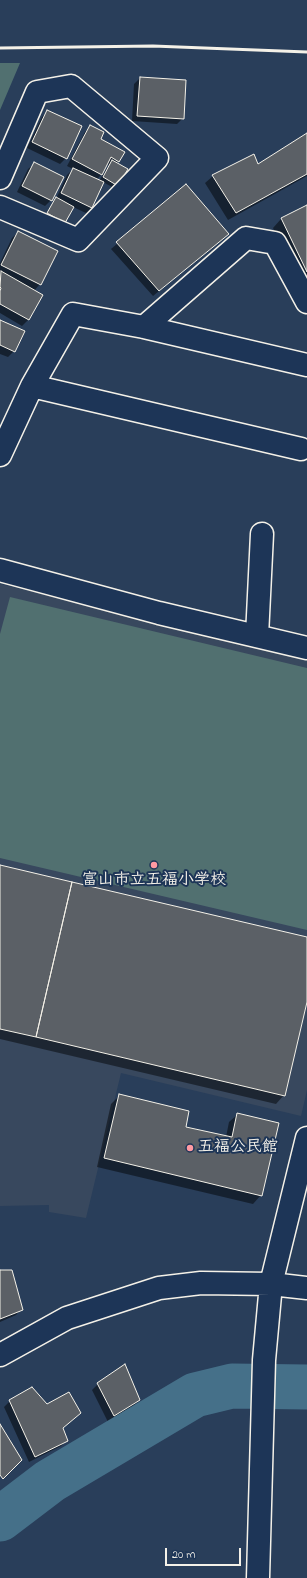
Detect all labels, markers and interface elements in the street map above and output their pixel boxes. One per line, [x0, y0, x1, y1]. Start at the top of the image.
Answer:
marker: 富山市立五福小学校 [149, 860, 159, 870]
place label: 富山市立五福小学校 [82, 871, 226, 891]
place label: 五福公民館 [198, 1138, 278, 1158]
marker: 五福公民館 [185, 1143, 195, 1153]
scale bar [167, 1540, 243, 1566]
text: 20 m [172, 1546, 195, 1564]

